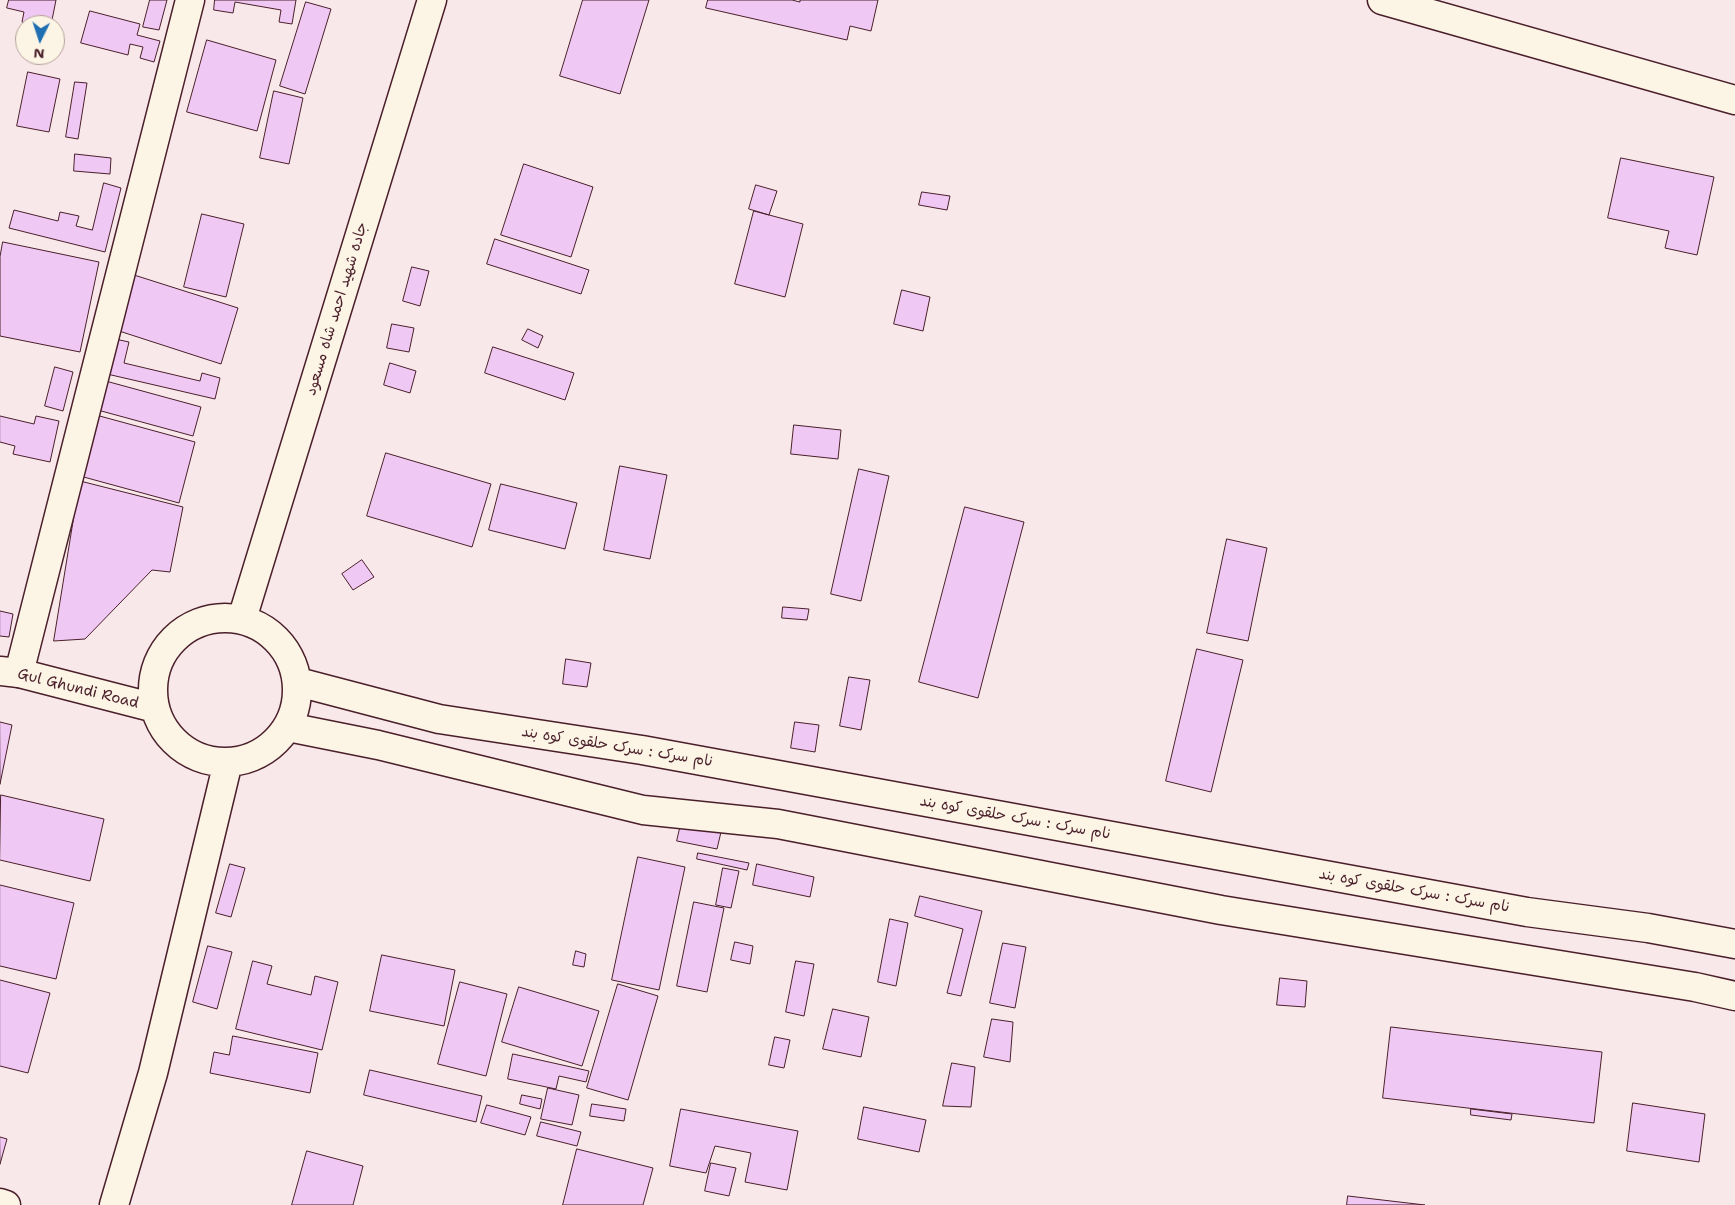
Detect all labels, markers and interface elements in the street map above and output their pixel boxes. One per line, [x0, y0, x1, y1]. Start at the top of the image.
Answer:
north arrow [15, 15, 65, 65]
text: N [33, 45, 45, 63]
street label: جاده شهيد احمد شاه مسعود [302, 220, 372, 398]
street label: Gul Ghundi Road [15, 665, 141, 713]
street label: نام سرک : سرک حلقوی کوه بند [520, 723, 714, 771]
street label: نام سرک : سرک حلقوی کوه بند [918, 792, 1112, 844]
street label: نام سرک : سرک حلقوی کوه بند [1317, 865, 1511, 917]

